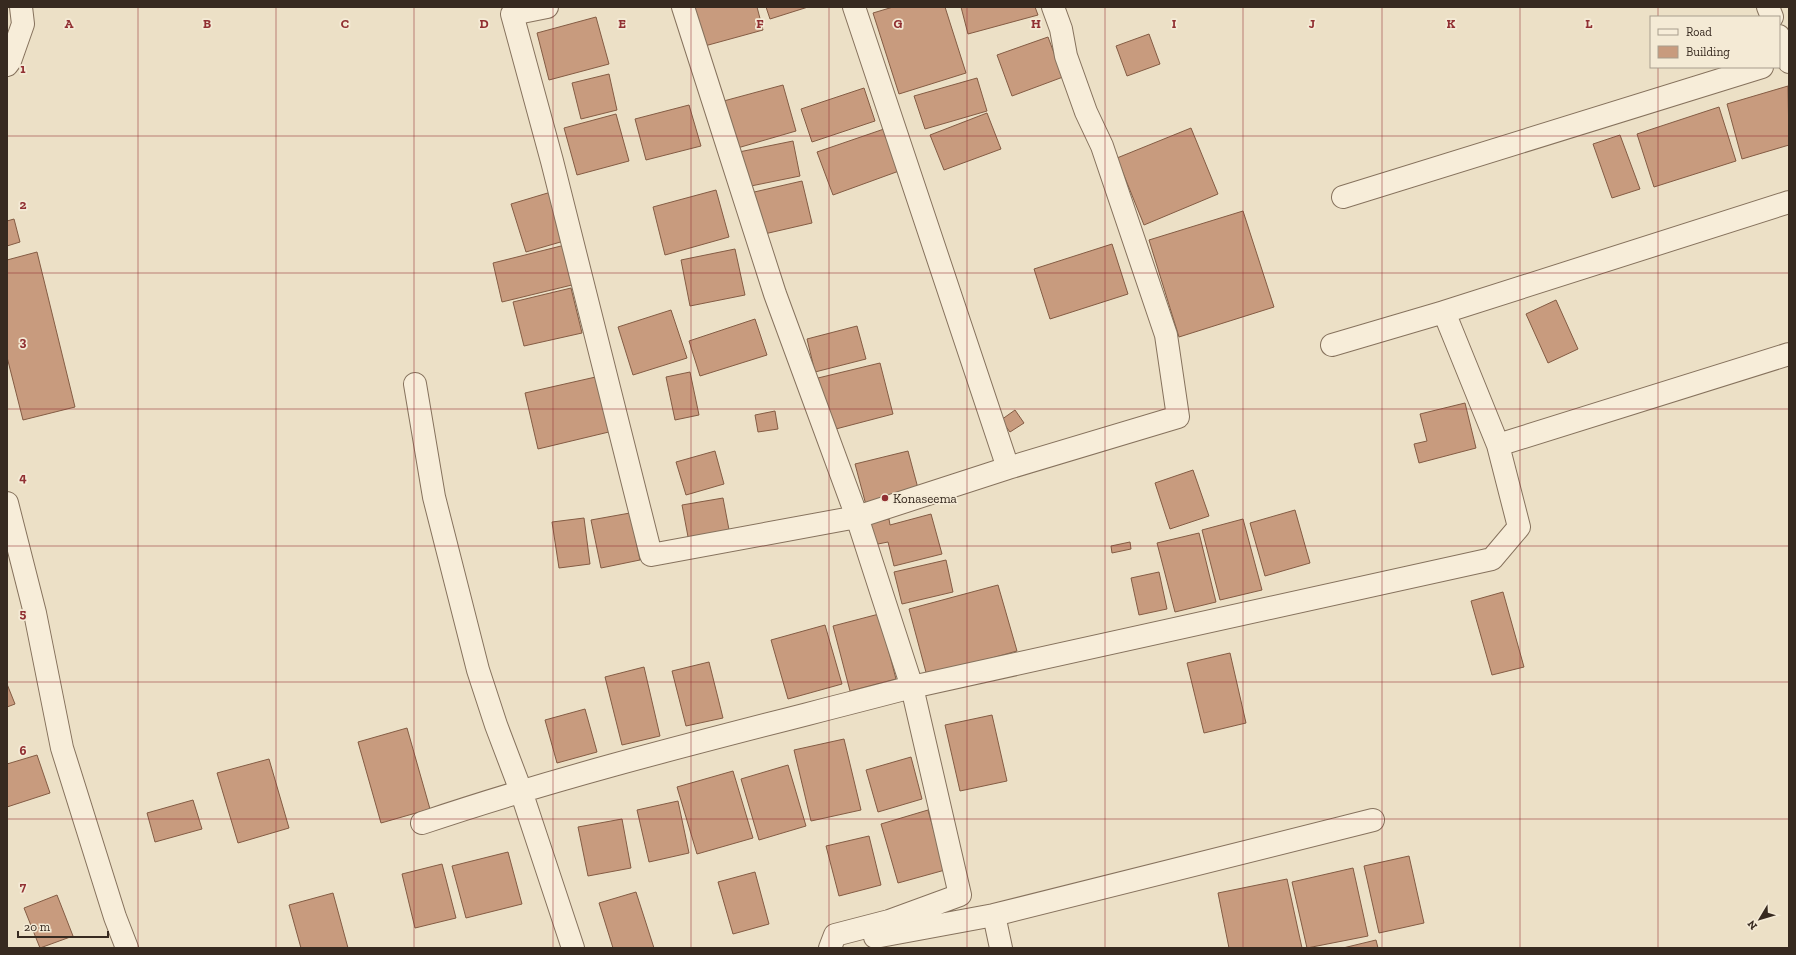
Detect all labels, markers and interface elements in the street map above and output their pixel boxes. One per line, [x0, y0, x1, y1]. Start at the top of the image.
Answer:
text: A [65, 16, 74, 31]
text: B [203, 16, 211, 31]
text: C [341, 16, 349, 31]
text: D [479, 16, 489, 31]
text: E [618, 16, 626, 31]
text: F [756, 16, 764, 31]
text: G [894, 16, 903, 31]
text: H [1031, 16, 1041, 31]
text: I [1172, 16, 1177, 31]
text: J [1309, 16, 1315, 31]
text: K [1447, 16, 1456, 31]
text: L [1585, 16, 1593, 31]
legend [1650, 16, 1780, 68]
text: Road [1686, 25, 1712, 39]
text: Building [1686, 45, 1730, 59]
text: 1 [20, 61, 26, 76]
text: 2 [20, 197, 27, 212]
text: 3 [20, 334, 27, 349]
text: 4 [19, 470, 27, 485]
place label: Konaseema [893, 491, 958, 506]
marker: Konaseema [880, 493, 890, 503]
text: 5 [20, 606, 27, 621]
text: 6 [20, 743, 27, 758]
text: 7 [20, 879, 27, 894]
north arrow [1740, 899, 1780, 939]
scale bar [18, 913, 108, 939]
text: N [1744, 917, 1760, 932]
text: 20 m [24, 920, 51, 934]

